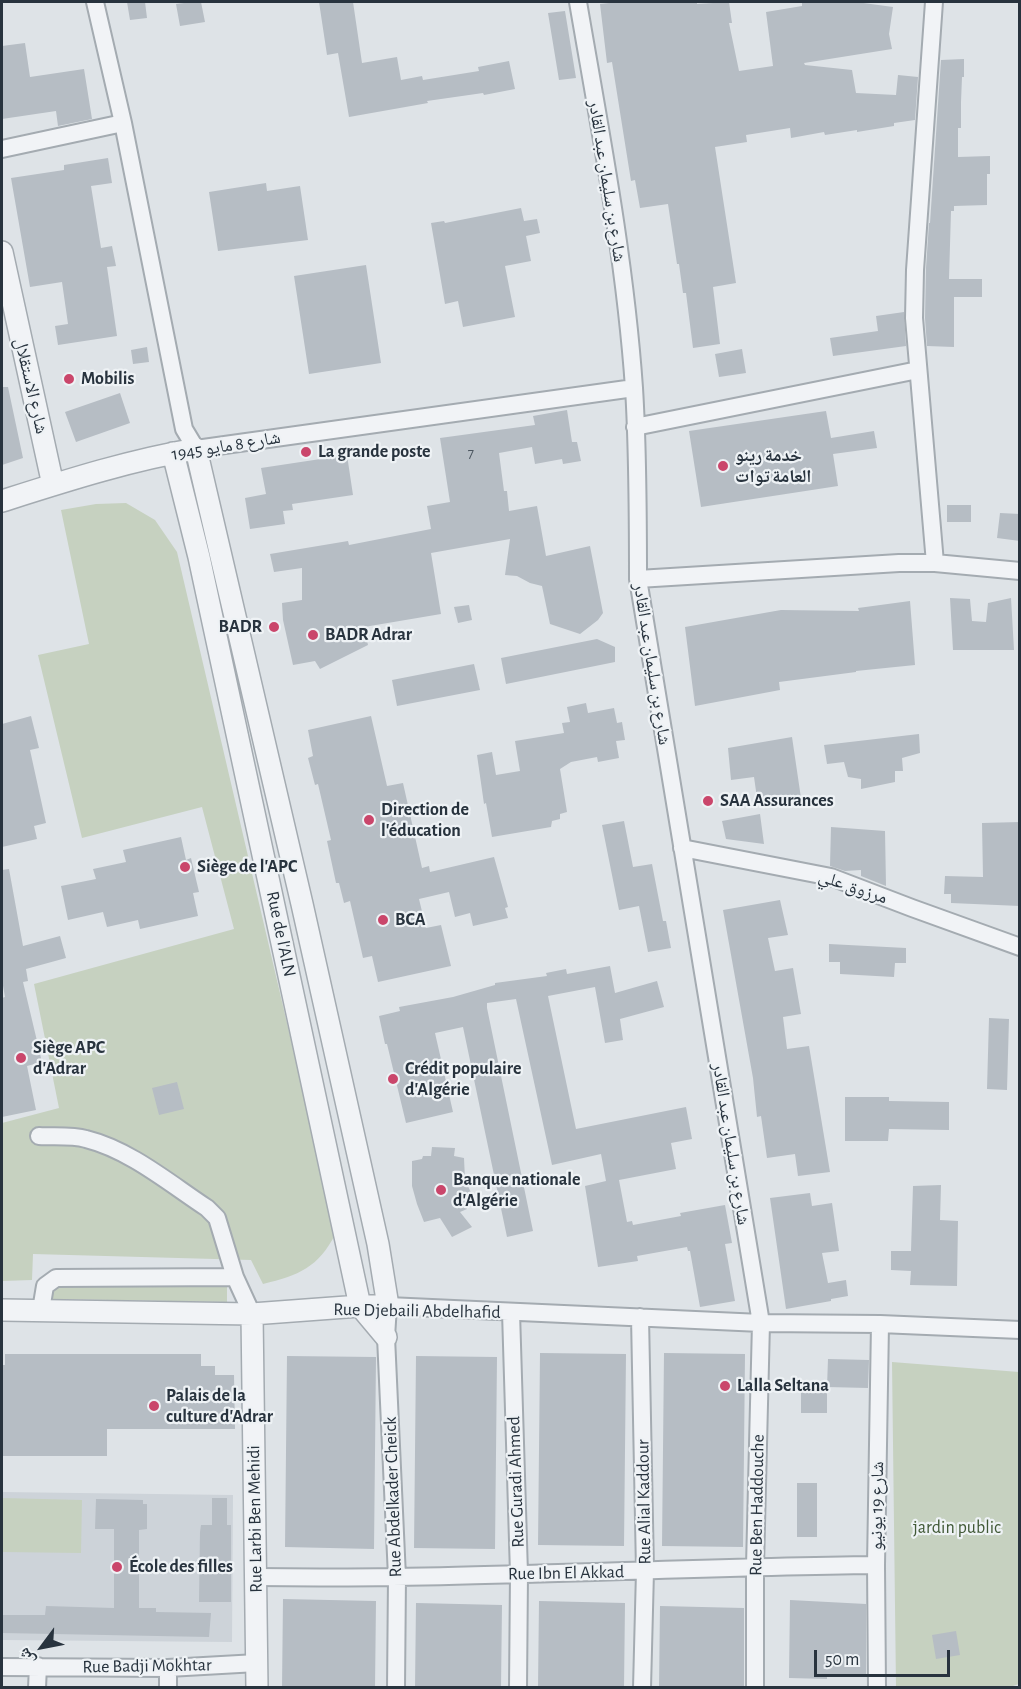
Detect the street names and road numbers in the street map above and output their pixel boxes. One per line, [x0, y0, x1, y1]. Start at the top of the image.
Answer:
street label: شارع بن سليمان عبد القادر [584, 98, 630, 264]
street label: شارع الاستقلال [9, 336, 53, 436]
street label: شارع 8 مايو 1945 [170, 427, 282, 465]
street label: شارع بن سليمان عبد القادر [629, 581, 675, 747]
street label: مرزوق علي [816, 865, 890, 909]
street label: Rue de l'ALN [261, 889, 301, 979]
street label: شارع بن سليمان عبد القادر [708, 1061, 754, 1227]
street label: Rue Djebaili Abdelhafid [333, 1299, 501, 1323]
street label: Rue Abdelkader Cheick [379, 1416, 407, 1578]
street label: Rue Guradi Ahmed [503, 1416, 529, 1548]
street label: Rue Ben Haddouche [745, 1434, 769, 1576]
street label: Rue Alial Kaddour [632, 1439, 656, 1565]
street label: Rue Larbi Ben Mehidi [243, 1445, 267, 1593]
street label: شارع 19 يونيو [865, 1461, 889, 1551]
street label: Rue Ibn El Akkad [508, 1561, 624, 1585]
street label: Rue Badji Mokhtar [82, 1654, 212, 1678]

